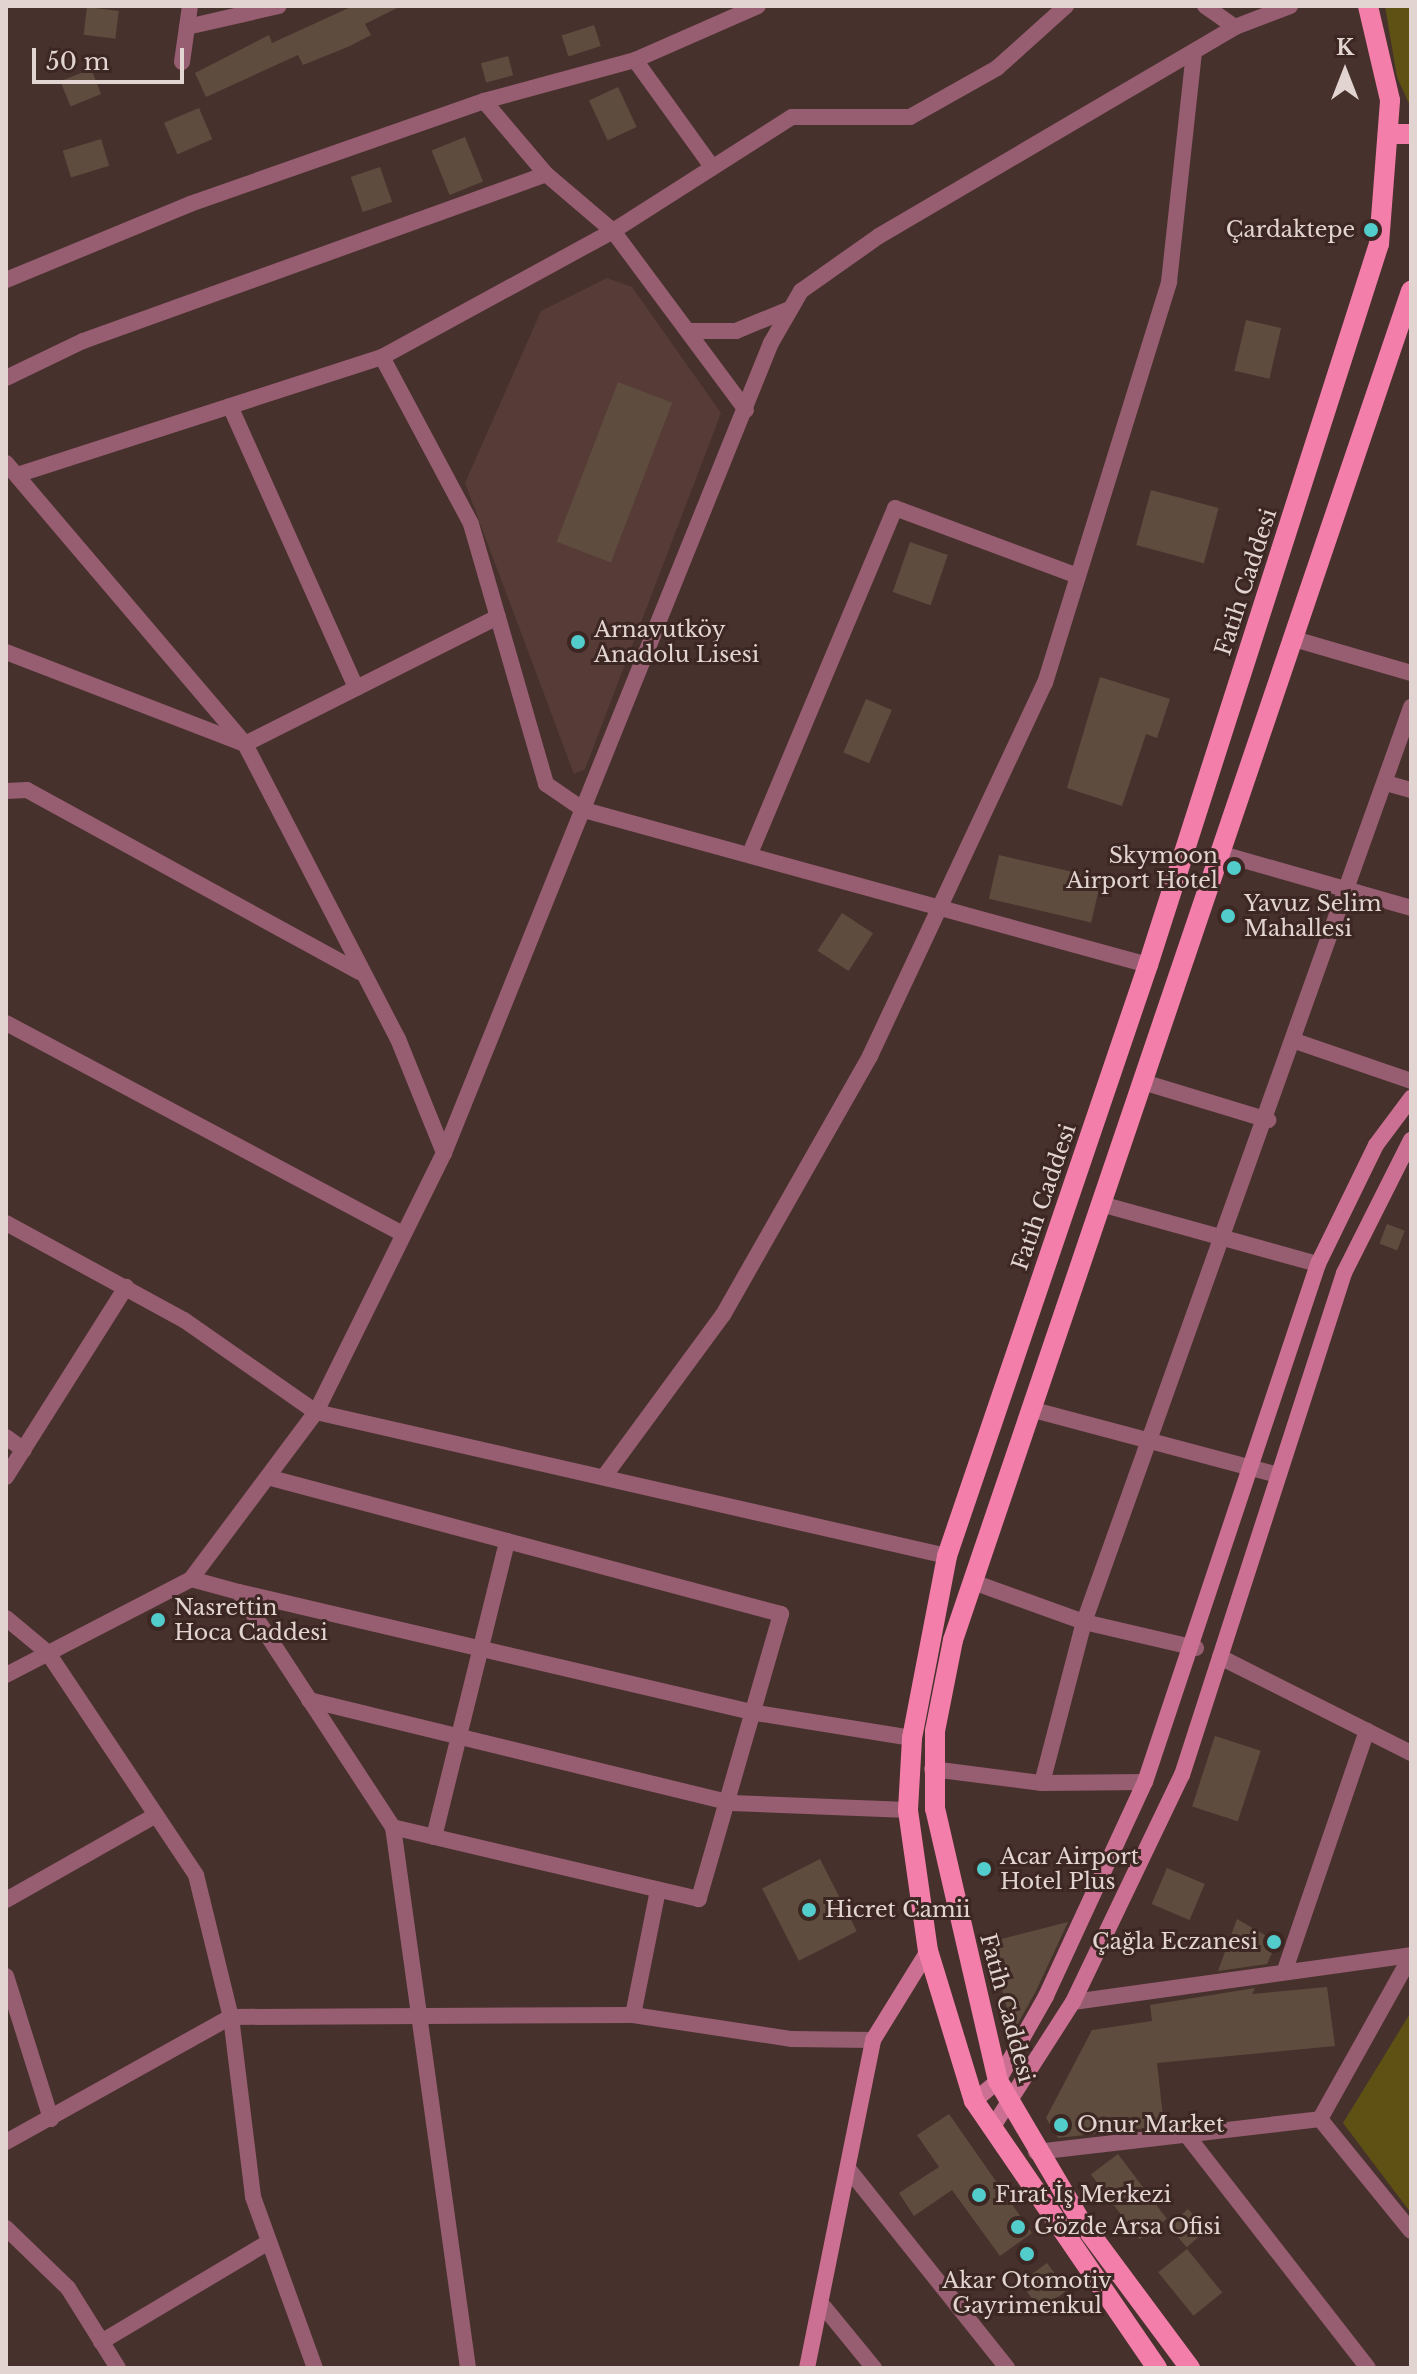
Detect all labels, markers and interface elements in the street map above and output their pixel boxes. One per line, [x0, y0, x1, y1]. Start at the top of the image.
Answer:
scale bar [36, 32, 188, 82]
north arrow [1305, 32, 1385, 112]
text: K [1336, 34, 1354, 61]
text: 50 m [46, 47, 109, 76]
place label: Çardaktepe [1226, 217, 1355, 243]
marker: Çardaktepe [1362, 221, 1380, 239]
street label: Fatih Caddesi [1210, 505, 1282, 659]
place label: Arnavutköy Anadolu Lisesi [594, 616, 759, 668]
marker: Arnavutköy Anadolu Lisesi [569, 633, 587, 651]
place label: Skymoon Airport Hotel [1066, 842, 1218, 894]
marker: Skymoon Airport Hotel [1225, 859, 1243, 877]
place label: Yavuz Selim Mahallesi [1244, 890, 1382, 942]
marker: Yavuz Selim Mahallesi [1219, 907, 1237, 925]
street label: Fatih Caddesi [1007, 1120, 1081, 1274]
place label: Nasrettin Hoca Caddesi [174, 1594, 328, 1646]
marker: Nasrettin Hoca Caddesi [149, 1611, 167, 1629]
place label: Acar Airport Hotel Plus [1000, 1843, 1141, 1894]
marker: Acar Airport Hotel Plus [975, 1860, 993, 1878]
place label: Hicret Camii [825, 1897, 971, 1923]
marker: Hicret Camii [800, 1901, 818, 1919]
place label: Çağla Eczanesi [1092, 1929, 1258, 1955]
street label: Fatih Caddesi [974, 1931, 1040, 2085]
marker: Çağla Eczanesi [1265, 1933, 1283, 1951]
place label: Onur Market [1077, 2112, 1225, 2138]
marker: Onur Market [1052, 2116, 1070, 2134]
place label: Fırat İş Merkezi [995, 2182, 1171, 2208]
marker: Fırat İş Merkezi [970, 2186, 988, 2204]
place label: Gözde Arsa Ofisi [1034, 2214, 1222, 2240]
marker: Gözde Arsa Ofisi [1009, 2218, 1027, 2236]
marker: Akar Otomotiv Gayrimenkul [1018, 2245, 1036, 2263]
place label: Akar Otomotiv Gayrimenkul [942, 2267, 1112, 2318]

